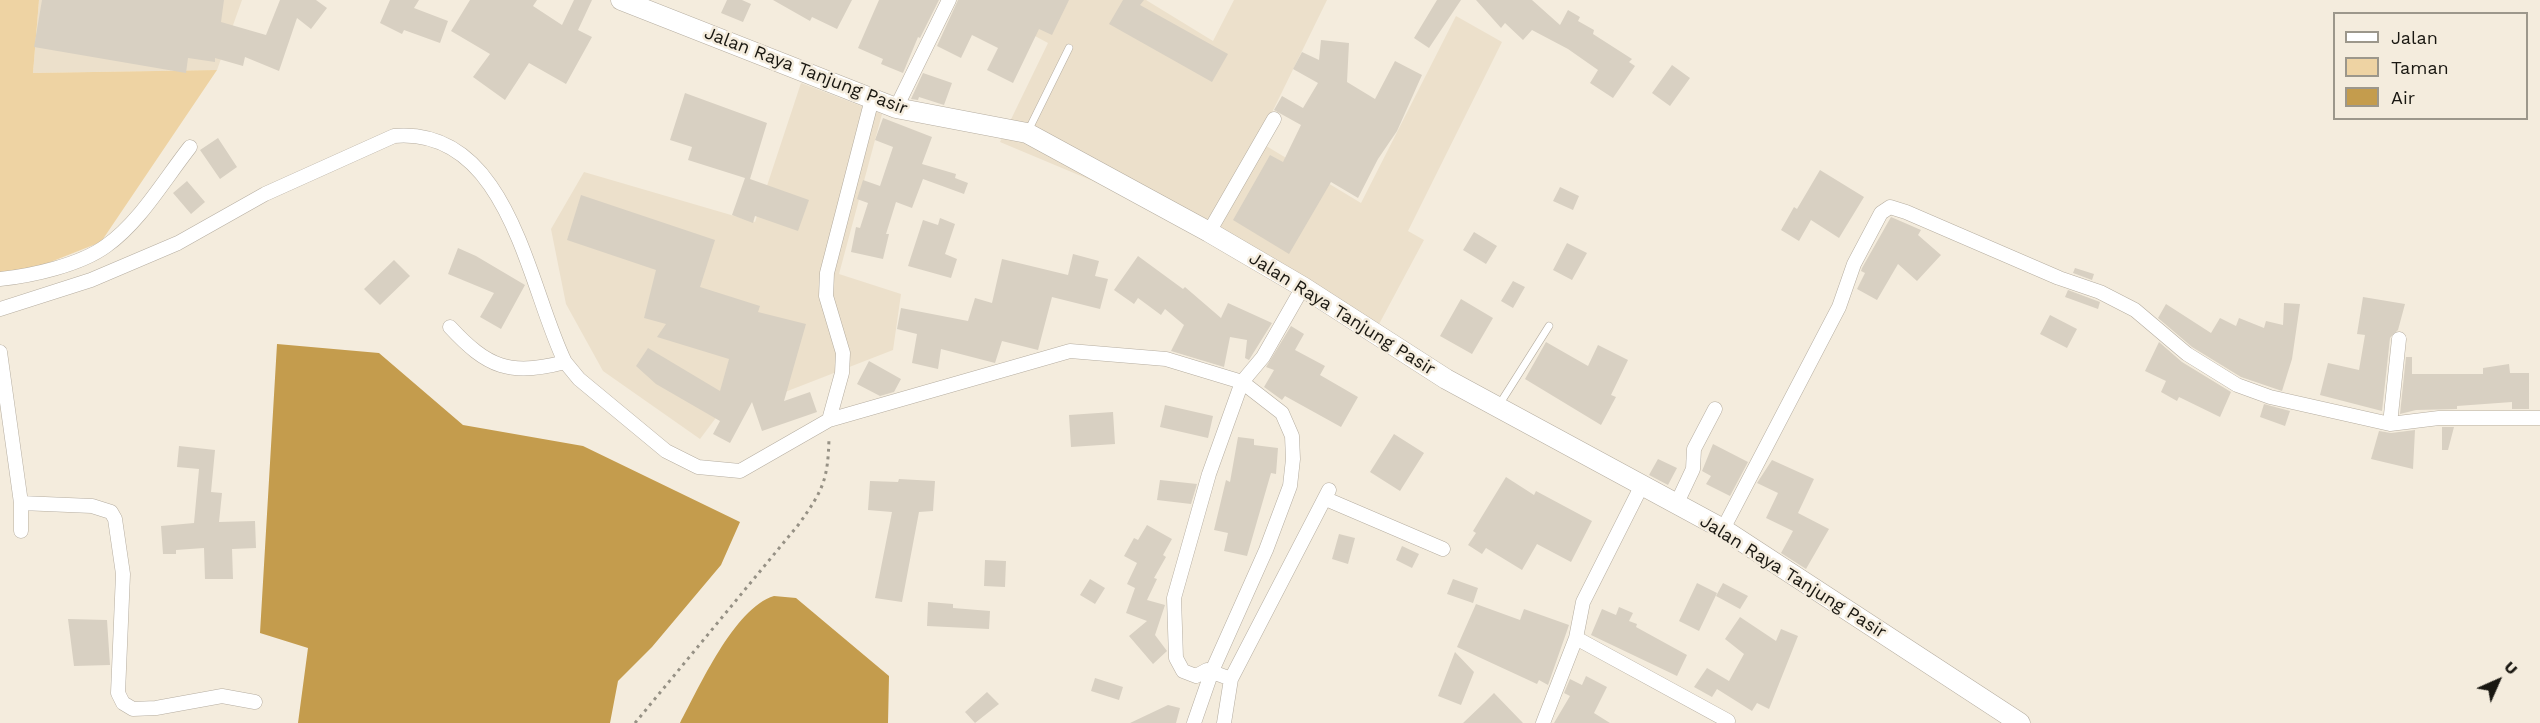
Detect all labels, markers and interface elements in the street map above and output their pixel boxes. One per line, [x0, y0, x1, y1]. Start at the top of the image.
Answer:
legend [2333, 12, 2528, 120]
street label: Jalan Raya Tanjung Pasir [701, 22, 911, 120]
text: Jalan [2391, 27, 2438, 48]
text: Taman [2391, 57, 2449, 78]
text: Air [2391, 87, 2415, 108]
street label: Jalan Raya Tanjung Pasir [1245, 248, 1439, 380]
street label: Jalan Raya Tanjung Pasir [1696, 511, 1890, 643]
north arrow [2468, 651, 2528, 711]
text: U [2500, 657, 2522, 679]

